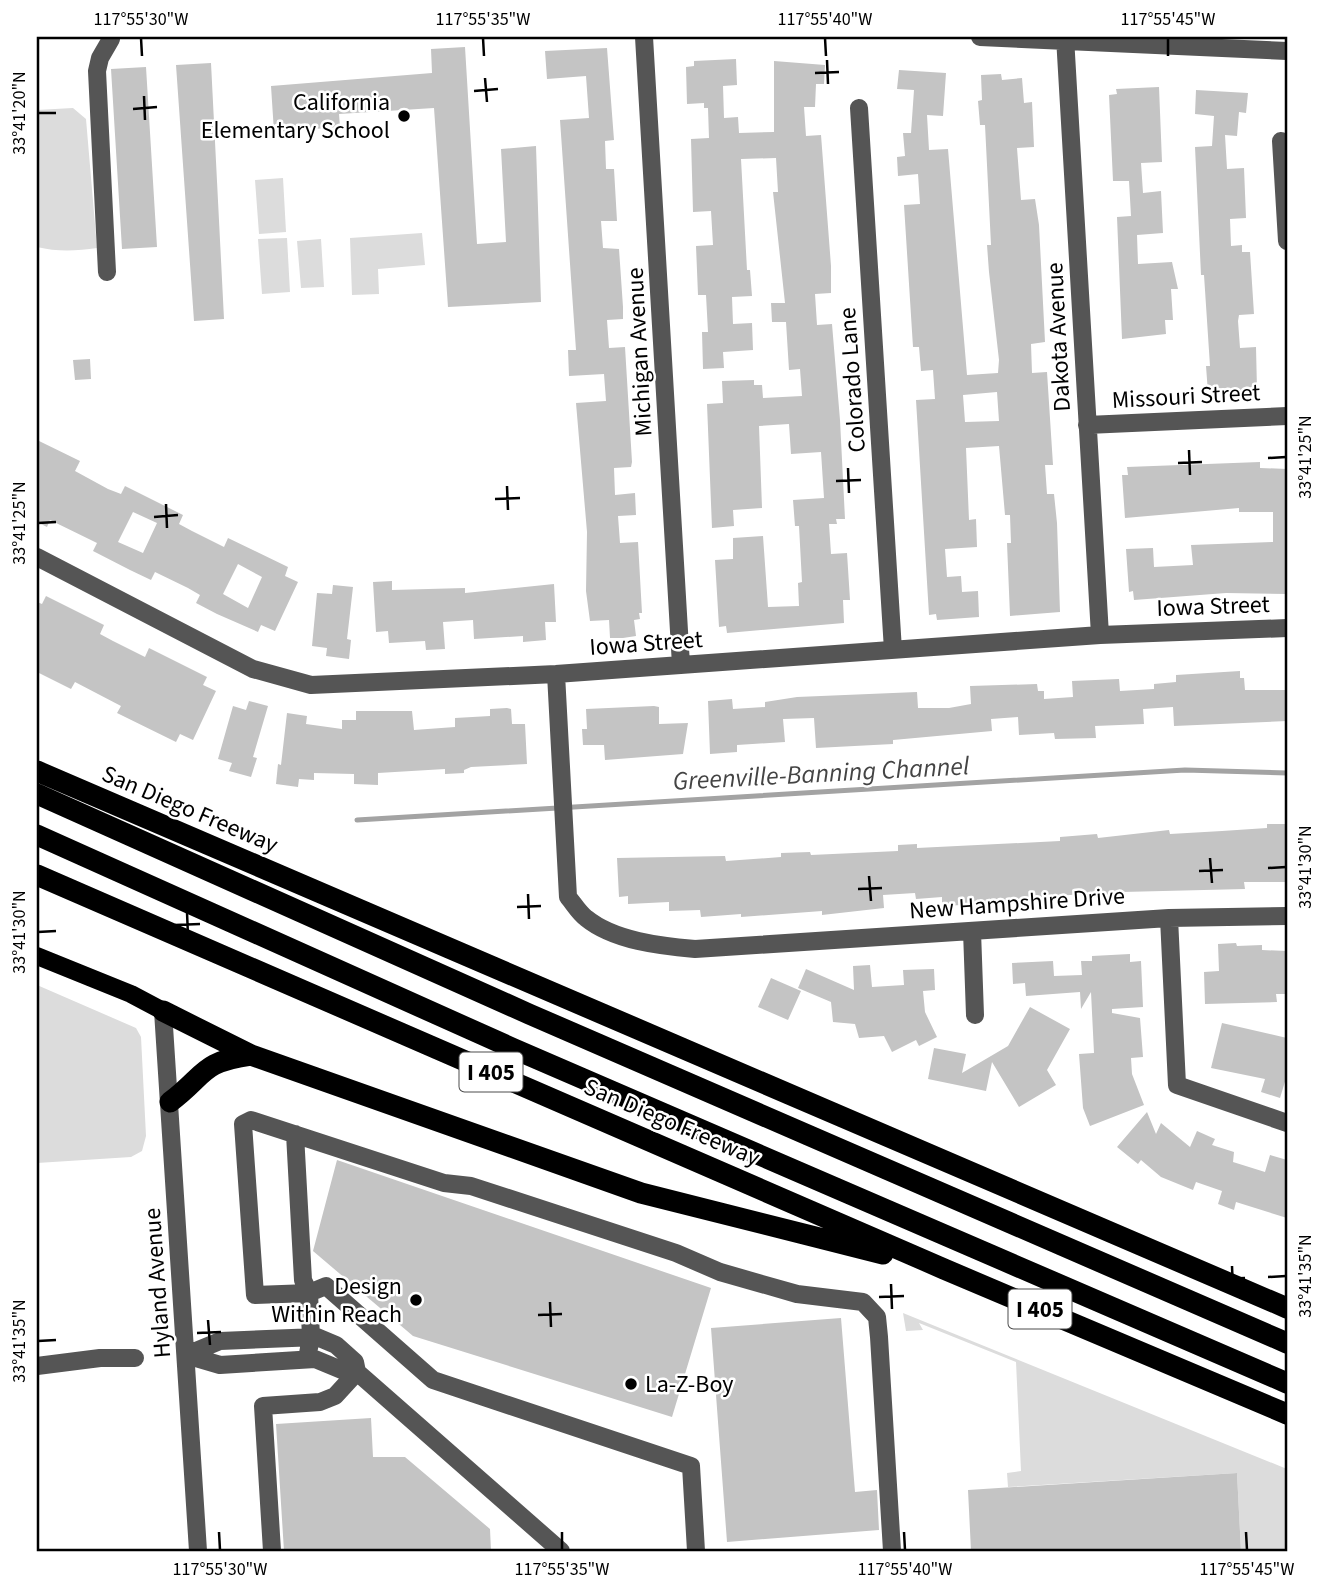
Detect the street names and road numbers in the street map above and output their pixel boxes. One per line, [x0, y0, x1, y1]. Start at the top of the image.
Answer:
street label: Dakota Avenue [1037, 261, 1080, 412]
street label: Michigan Avenue [618, 267, 661, 437]
street label: Colorado Lane [830, 306, 875, 454]
street label: Missouri Street [1111, 375, 1261, 418]
street label: Iowa Street [1156, 587, 1270, 626]
street label: Iowa Street [588, 622, 704, 665]
street label: San Diego Freeway [96, 757, 283, 862]
street label: New Hampshire Drive [908, 878, 1126, 929]
road number: I 405 [460, 1052, 522, 1092]
street label: San Diego Freeway [578, 1070, 765, 1175]
street label: Hyland Avenue [135, 1207, 180, 1359]
road number: I 405 [1009, 1290, 1072, 1328]

